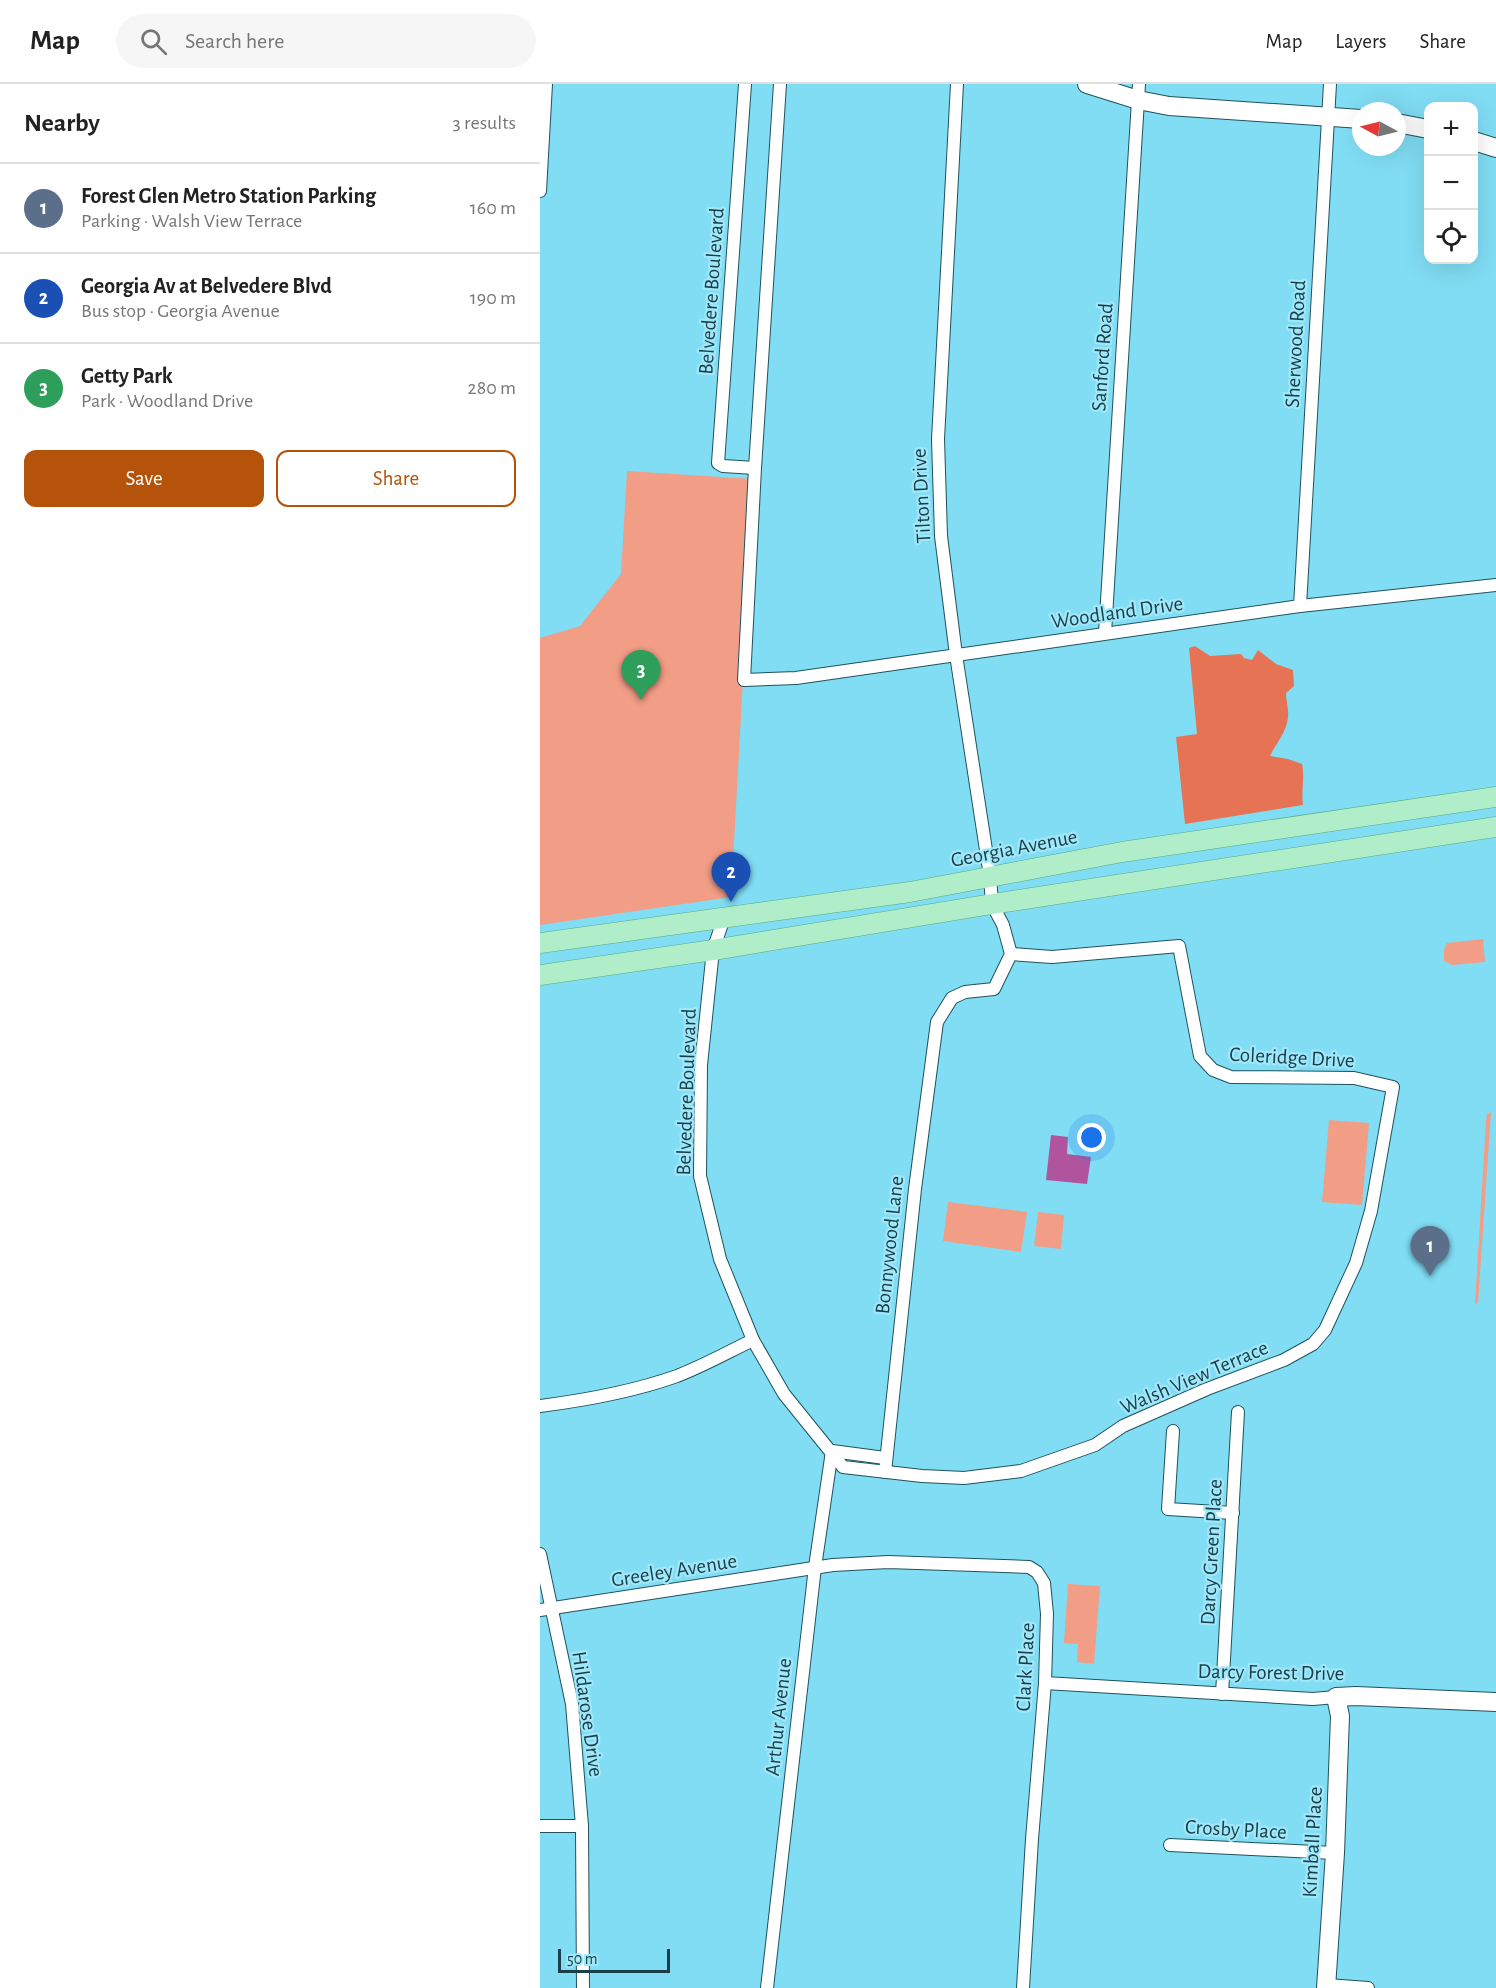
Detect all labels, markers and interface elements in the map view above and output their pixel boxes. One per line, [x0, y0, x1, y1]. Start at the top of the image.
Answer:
search box [116, 14, 536, 68]
icon: search [137, 25, 170, 58]
text: Map [30, 27, 80, 55]
text: Search here [185, 30, 284, 52]
text: Map [1266, 31, 1302, 52]
text: Layers [1335, 31, 1386, 52]
text: Share [1419, 31, 1466, 52]
north arrow [1352, 102, 1406, 156]
map controls [1424, 102, 1478, 264]
button: + [1424, 102, 1478, 156]
text: Nearby [24, 110, 100, 136]
text: 3 results [452, 113, 516, 133]
button: − [1424, 156, 1478, 210]
text: Forest Glen Metro Station Parking [81, 185, 376, 207]
text: 1 [40, 198, 47, 218]
text: 160 m [470, 198, 516, 218]
street label: Belvedere Boulevard [695, 207, 728, 375]
button: locate [1424, 210, 1478, 264]
text: Parking · Walsh View Terrace [81, 211, 302, 231]
text: Georgia Av at Belvedere Blvd [81, 275, 332, 297]
street label: Sherwood Road [1282, 279, 1309, 408]
text: 2 [39, 288, 48, 308]
text: 190 m [470, 288, 516, 308]
text: Bus stop · Georgia Avenue [81, 301, 280, 321]
street label: Sanford Road [1088, 302, 1117, 412]
text: Getty Park [81, 365, 173, 387]
text: 3 [39, 378, 48, 398]
text: 280 m [468, 378, 516, 398]
text: Park · Woodland Drive [81, 391, 253, 411]
street label: Tilton Drive [909, 448, 934, 544]
button: Save [24, 450, 264, 507]
button: Share [276, 450, 516, 507]
street label: Woodland Drive [1050, 593, 1184, 632]
pin: 3 [622, 650, 660, 700]
street label: Georgia Avenue [949, 826, 1079, 871]
pin: 2 [712, 852, 750, 902]
street label: Belvedere Boulevard [673, 1008, 700, 1176]
street label: Coleridge Drive [1229, 1044, 1355, 1071]
your location [1077, 1123, 1106, 1152]
street label: Bonnywood Lane [872, 1175, 907, 1315]
pin: 1 [1410, 1226, 1450, 1276]
street label: Walsh View Terrace [1117, 1337, 1271, 1418]
street label: Darcy Green Place [1197, 1478, 1226, 1626]
street label: Greeley Avenue [610, 1550, 738, 1591]
street label: Clark Place [1013, 1622, 1038, 1712]
street label: Hildarose Drive [568, 1650, 607, 1778]
street label: Arthur Avenue [762, 1657, 795, 1777]
street label: Darcy Forest Drive [1197, 1661, 1345, 1684]
street label: Kimball Place [1299, 1786, 1326, 1898]
street label: Crosby Place [1185, 1816, 1287, 1843]
scale bar [558, 1946, 670, 1974]
text: 50 m [567, 1951, 598, 1967]

